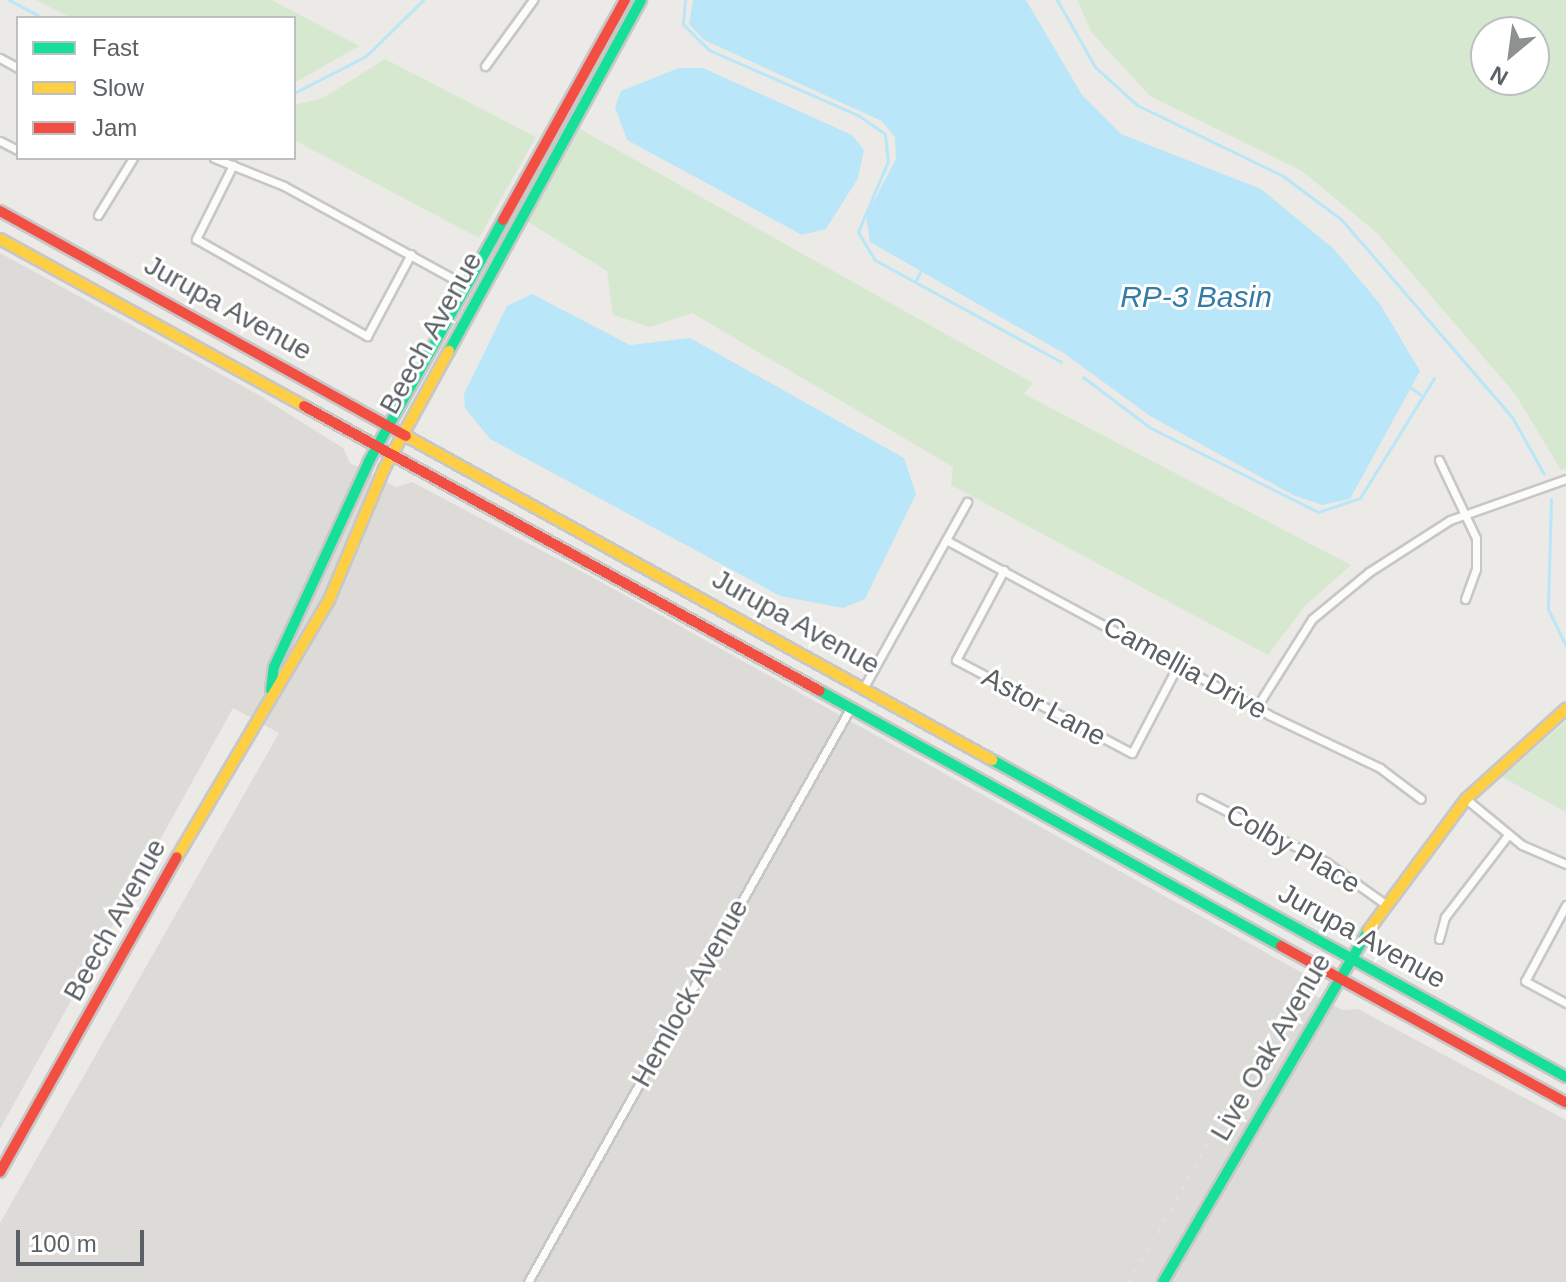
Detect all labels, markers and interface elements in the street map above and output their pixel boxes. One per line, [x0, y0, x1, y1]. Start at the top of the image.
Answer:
legend [16, 16, 296, 160]
north arrow [1470, 16, 1550, 96]
text: Fast [92, 34, 139, 61]
text: N [1486, 61, 1512, 90]
text: Slow [92, 74, 144, 101]
text: Jam [92, 114, 137, 141]
street label: Beech Avenue [372, 245, 490, 421]
street label: Jurupa Avenue [138, 248, 318, 368]
water label: RP-3 Basin [1120, 279, 1272, 315]
street label: Jurupa Avenue [706, 562, 886, 682]
street label: Camellia Drive [1097, 609, 1273, 727]
street label: Astor Lane [976, 660, 1112, 754]
street label: Colby Place [1220, 797, 1366, 901]
street label: Beech Avenue [56, 832, 174, 1008]
street label: Jurupa Avenue [1272, 876, 1452, 996]
street label: Hemlock Avenue [624, 893, 756, 1093]
street label: Live Oak Avenue [1203, 946, 1339, 1148]
scale bar [20, 1214, 148, 1264]
text: 100 m [30, 1230, 97, 1257]

